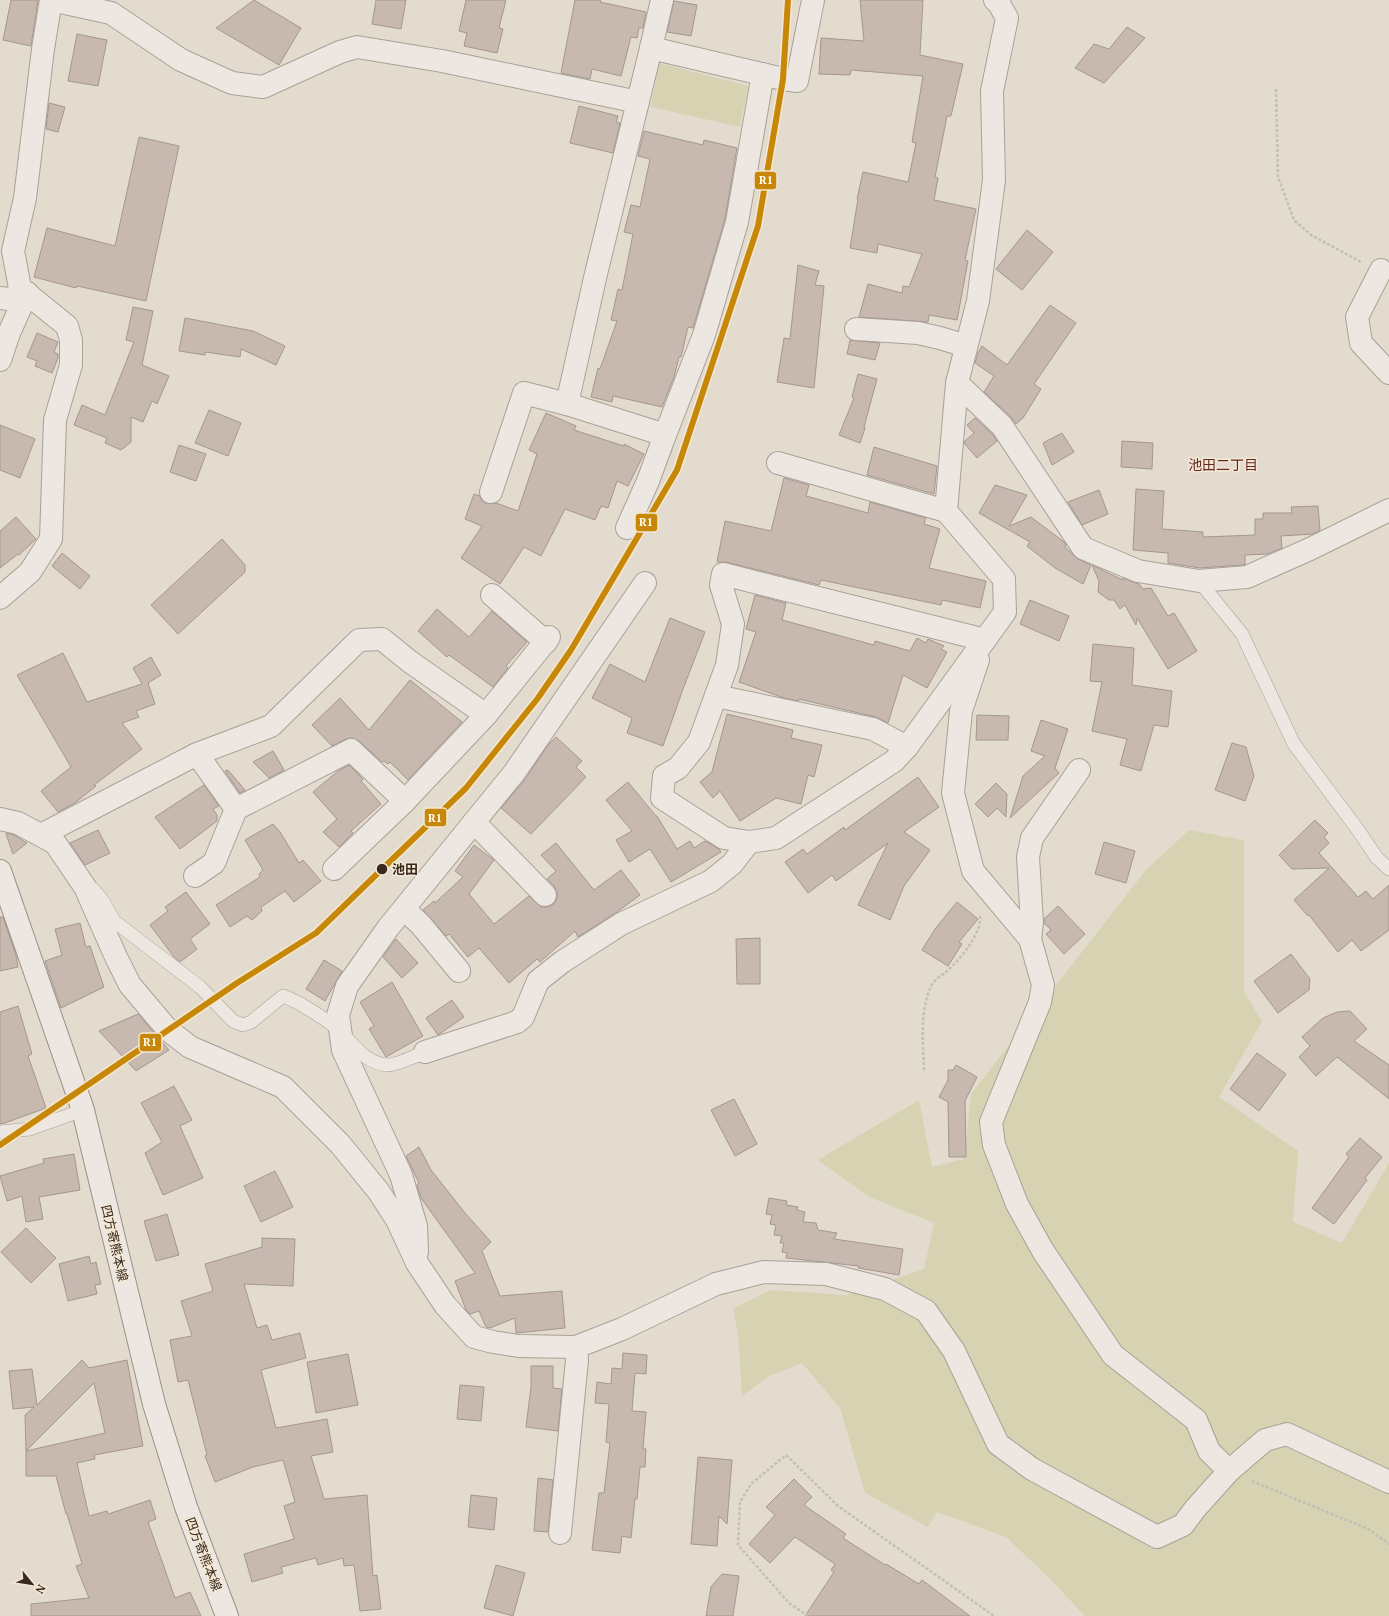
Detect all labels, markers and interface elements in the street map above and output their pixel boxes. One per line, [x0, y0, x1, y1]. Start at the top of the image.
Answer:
line badge: R1 [754, 171, 777, 190]
text: R1 [759, 173, 773, 187]
district label: 池田二丁目 [1188, 455, 1258, 474]
line badge: R1 [635, 513, 658, 532]
text: R1 [639, 515, 653, 529]
line badge: R1 [424, 808, 447, 827]
text: R1 [428, 811, 442, 825]
place label: 池田 [392, 860, 418, 878]
marker: 池田 [375, 862, 389, 876]
line badge: R1 [139, 1033, 162, 1052]
text: R1 [143, 1035, 157, 1049]
street label: 四方寄熊本線 [97, 1203, 133, 1283]
street label: 四方寄熊本線 [182, 1514, 226, 1594]
north arrow [12, 1564, 52, 1604]
text: N [32, 1582, 49, 1597]

